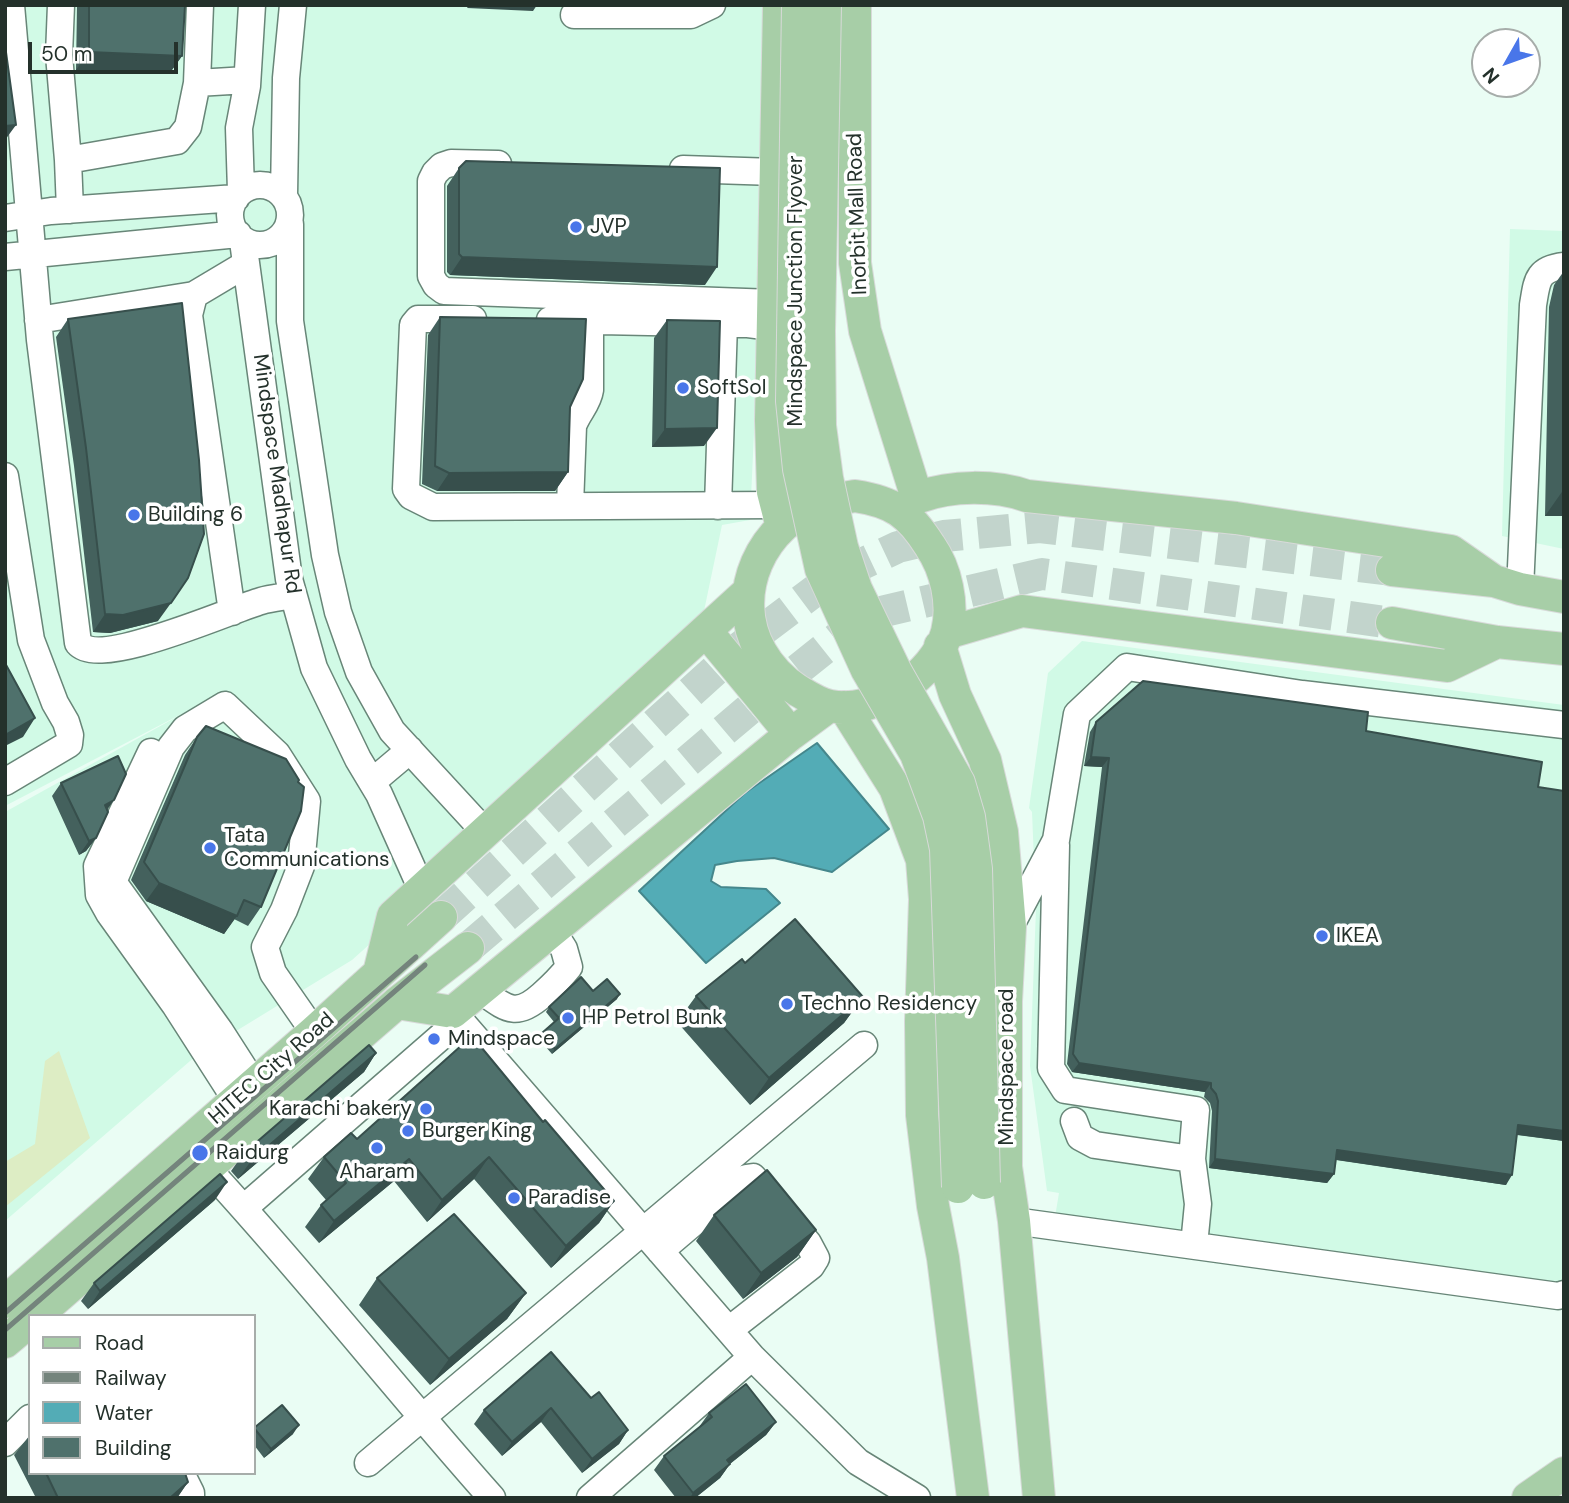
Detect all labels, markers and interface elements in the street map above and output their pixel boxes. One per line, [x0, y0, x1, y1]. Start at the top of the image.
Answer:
scale bar [32, 28, 182, 72]
north arrow [1471, 28, 1541, 98]
text: 50 m [41, 40, 92, 68]
text: N [1477, 62, 1505, 89]
street label: Inorbit Mall Road [843, 133, 873, 295]
street label: Mindspace Junction Flyover [783, 155, 809, 427]
place label: JVP [590, 214, 627, 240]
marker: JVP [568, 219, 584, 235]
street label: Mindspace Madhapur Rd [247, 352, 305, 596]
place label: SoftSol [697, 375, 766, 401]
marker: SoftSol [675, 380, 691, 396]
place label: Building 6 [148, 502, 243, 528]
marker: Building 6 [126, 507, 142, 523]
place label: Tata Communications [224, 823, 390, 873]
marker: Tata Communications [202, 840, 218, 856]
place label: IKEA [1336, 923, 1379, 949]
marker: IKEA [1314, 928, 1330, 944]
street label: Mindspace road [994, 989, 1020, 1145]
place label: Techno Residency [801, 991, 977, 1017]
marker: Techno Residency [779, 996, 795, 1012]
place label: HP Petrol Bunk [582, 1005, 723, 1031]
street label: HITEC City Road [204, 1008, 340, 1130]
marker: HP Petrol Bunk [560, 1010, 576, 1026]
place label: Mindspace [448, 1026, 555, 1052]
marker: Mindspace [426, 1031, 442, 1047]
place label: Karachi bakery [269, 1096, 412, 1122]
marker: Karachi bakery [418, 1101, 434, 1117]
place label: Burger King [422, 1118, 532, 1144]
marker: Burger King [400, 1123, 416, 1139]
place label: Raidurg [216, 1140, 289, 1166]
marker: Aharam [369, 1140, 385, 1156]
marker: Raidurg [190, 1143, 210, 1163]
place label: Aharam [339, 1159, 415, 1185]
place label: Paradise [528, 1185, 611, 1211]
marker: Paradise [506, 1190, 522, 1206]
legend [28, 1314, 256, 1475]
text: Road [95, 1329, 144, 1357]
text: Railway [95, 1364, 167, 1392]
text: Water [95, 1399, 153, 1427]
text: Building [95, 1434, 171, 1462]

